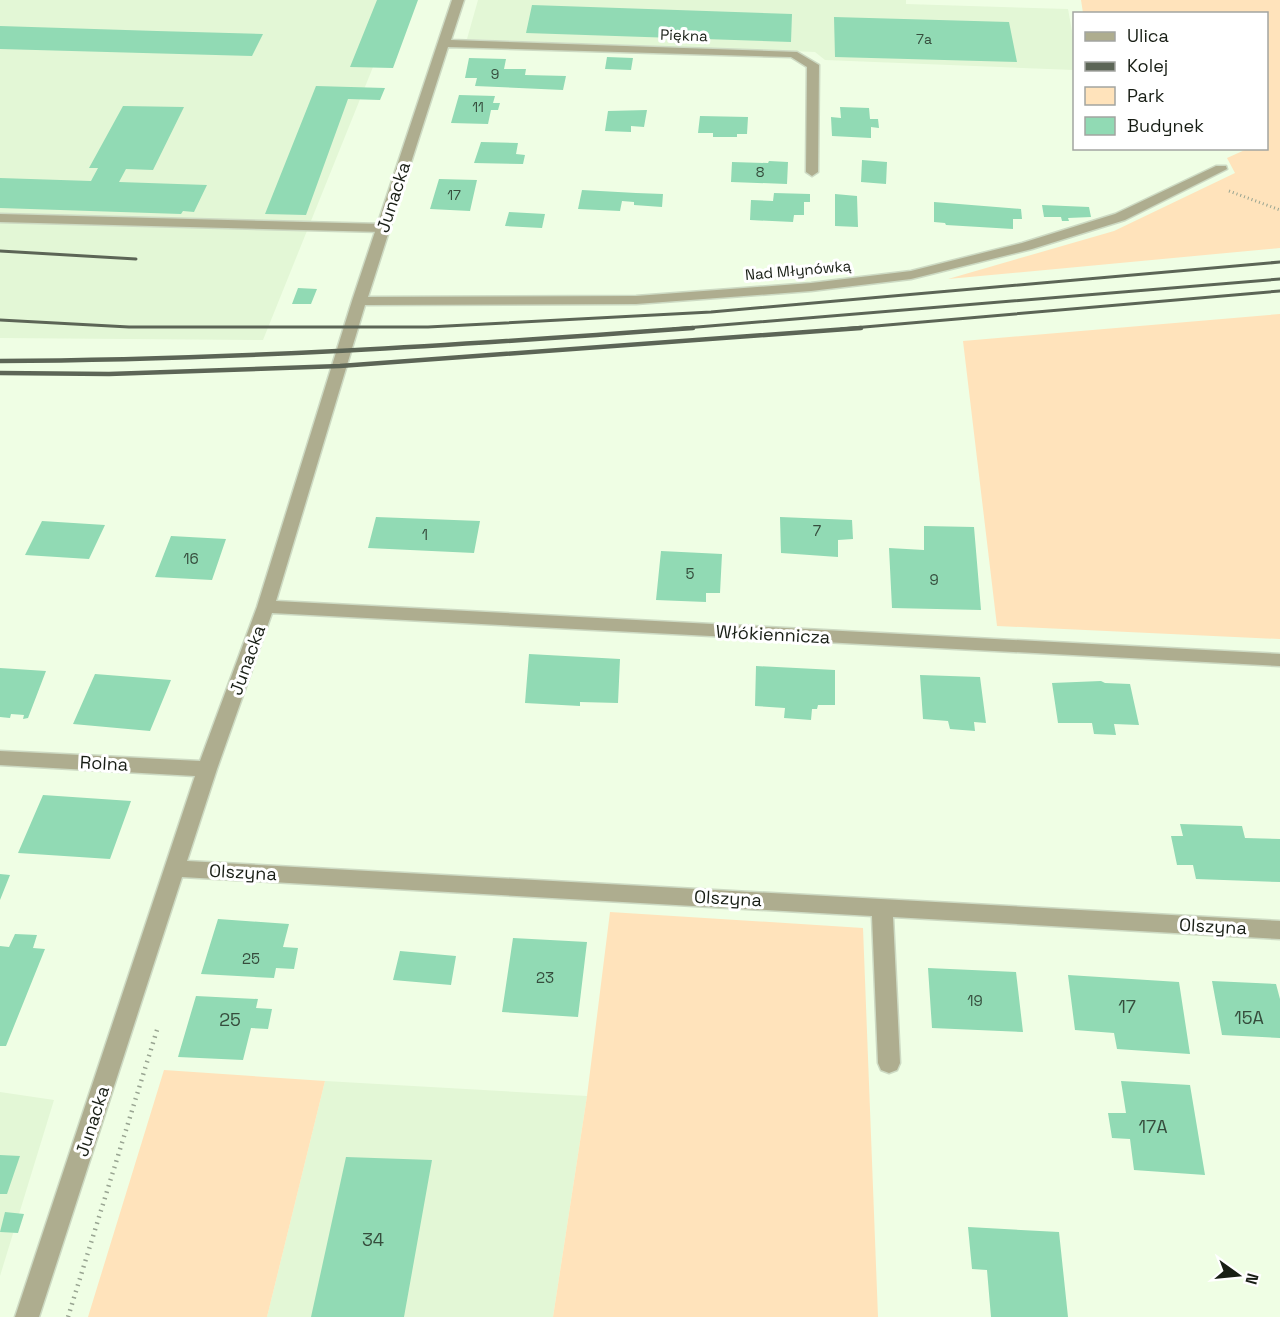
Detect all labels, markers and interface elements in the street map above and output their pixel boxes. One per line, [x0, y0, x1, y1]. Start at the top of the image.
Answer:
legend [1073, 12, 1268, 150]
text: Ulica [1127, 24, 1169, 47]
street label: Piękna [660, 25, 708, 45]
house number: 7a [916, 30, 932, 48]
text: Kolej [1127, 54, 1168, 77]
house number: 9 [491, 65, 499, 83]
text: Park [1127, 84, 1165, 107]
house number: 11 [472, 98, 484, 116]
text: Budynek [1127, 114, 1204, 137]
street label: Junacka [371, 159, 415, 235]
house number: 8 [756, 163, 765, 181]
house number: 17 [447, 186, 461, 204]
street label: Nad Młynówką [744, 256, 852, 284]
house number: 7 [813, 521, 821, 540]
house number: 1 [422, 525, 428, 544]
house number: 16 [183, 549, 199, 568]
house number: 5 [686, 564, 695, 583]
house number: 9 [929, 570, 939, 589]
street label: Włókiennicza [715, 620, 831, 648]
street label: Junacka [224, 622, 270, 698]
street label: Rolna [79, 750, 129, 776]
street label: Olszyna [209, 859, 277, 885]
street label: Olszyna [694, 885, 762, 911]
street label: Olszyna [1179, 913, 1247, 939]
house number: 25 [242, 949, 260, 968]
house number: 23 [536, 968, 554, 987]
house number: 19 [967, 991, 983, 1010]
house number: 17 [1118, 995, 1136, 1018]
house number: 15A [1234, 1006, 1264, 1029]
house number: 25 [219, 1008, 241, 1031]
street label: Junacka [70, 1083, 114, 1159]
house number: 17A [1138, 1115, 1168, 1138]
house number: 34 [362, 1228, 384, 1251]
north arrow [1208, 1245, 1268, 1305]
text: N [1240, 1271, 1264, 1287]

